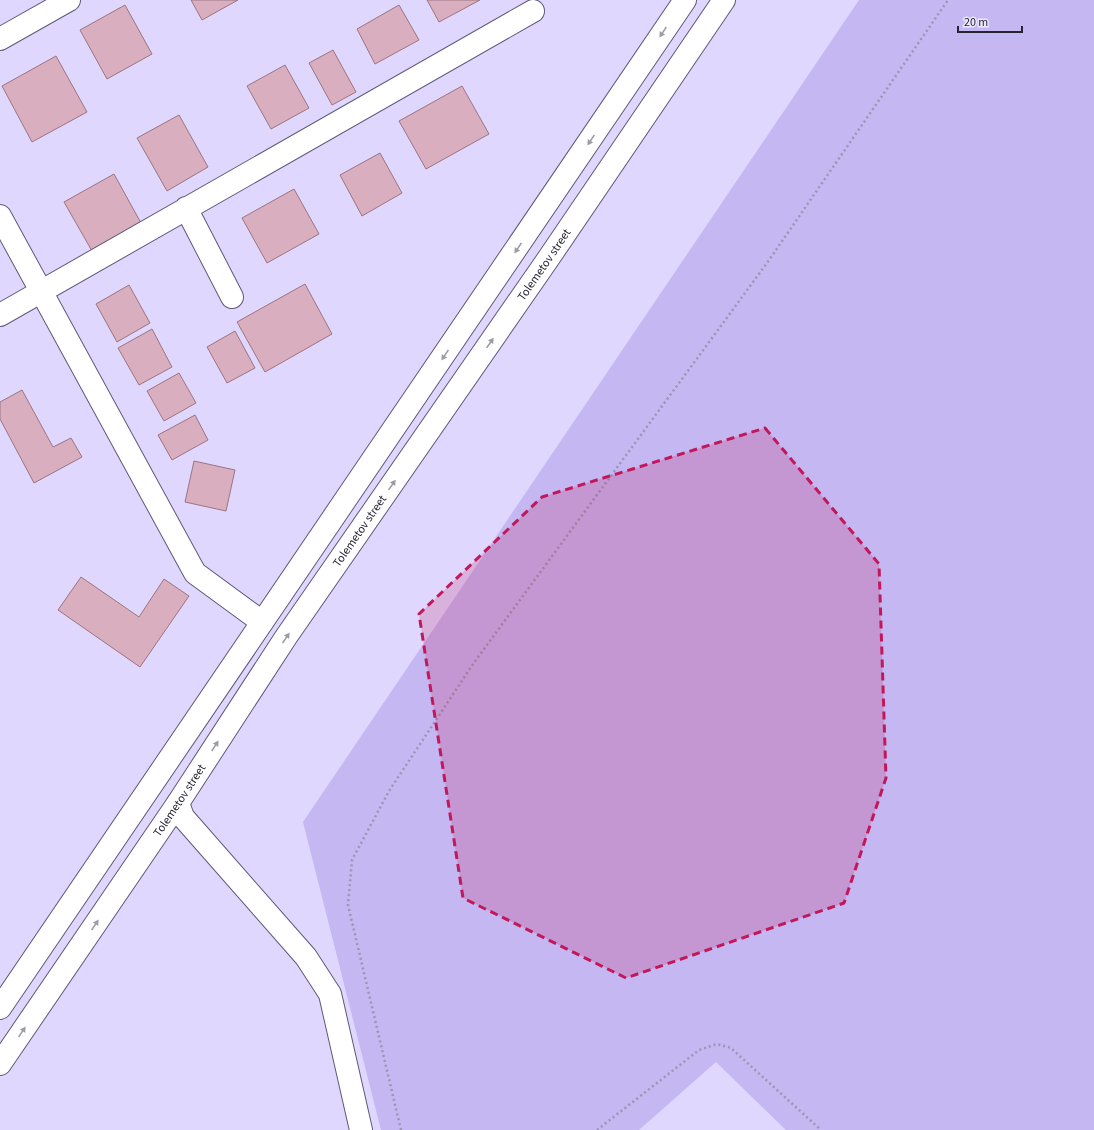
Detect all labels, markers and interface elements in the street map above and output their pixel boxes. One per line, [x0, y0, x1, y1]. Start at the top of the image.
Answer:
scale bar [958, 8, 1022, 34]
text: 20 m [964, 14, 988, 31]
one-way arrow [659, 27, 667, 38]
one-way arrow [587, 135, 595, 145]
street label: Tolemetov street [513, 225, 575, 304]
one-way arrow [514, 243, 522, 253]
one-way arrow [486, 338, 494, 349]
one-way arrow [441, 349, 448, 361]
one-way arrow [388, 480, 396, 490]
street label: Tolemetov street [329, 492, 390, 570]
one-way arrow [282, 632, 290, 643]
one-way arrow [211, 741, 219, 752]
street label: Tolemetov street [149, 761, 210, 840]
one-way arrow [91, 920, 99, 930]
one-way arrow [18, 1027, 26, 1037]

